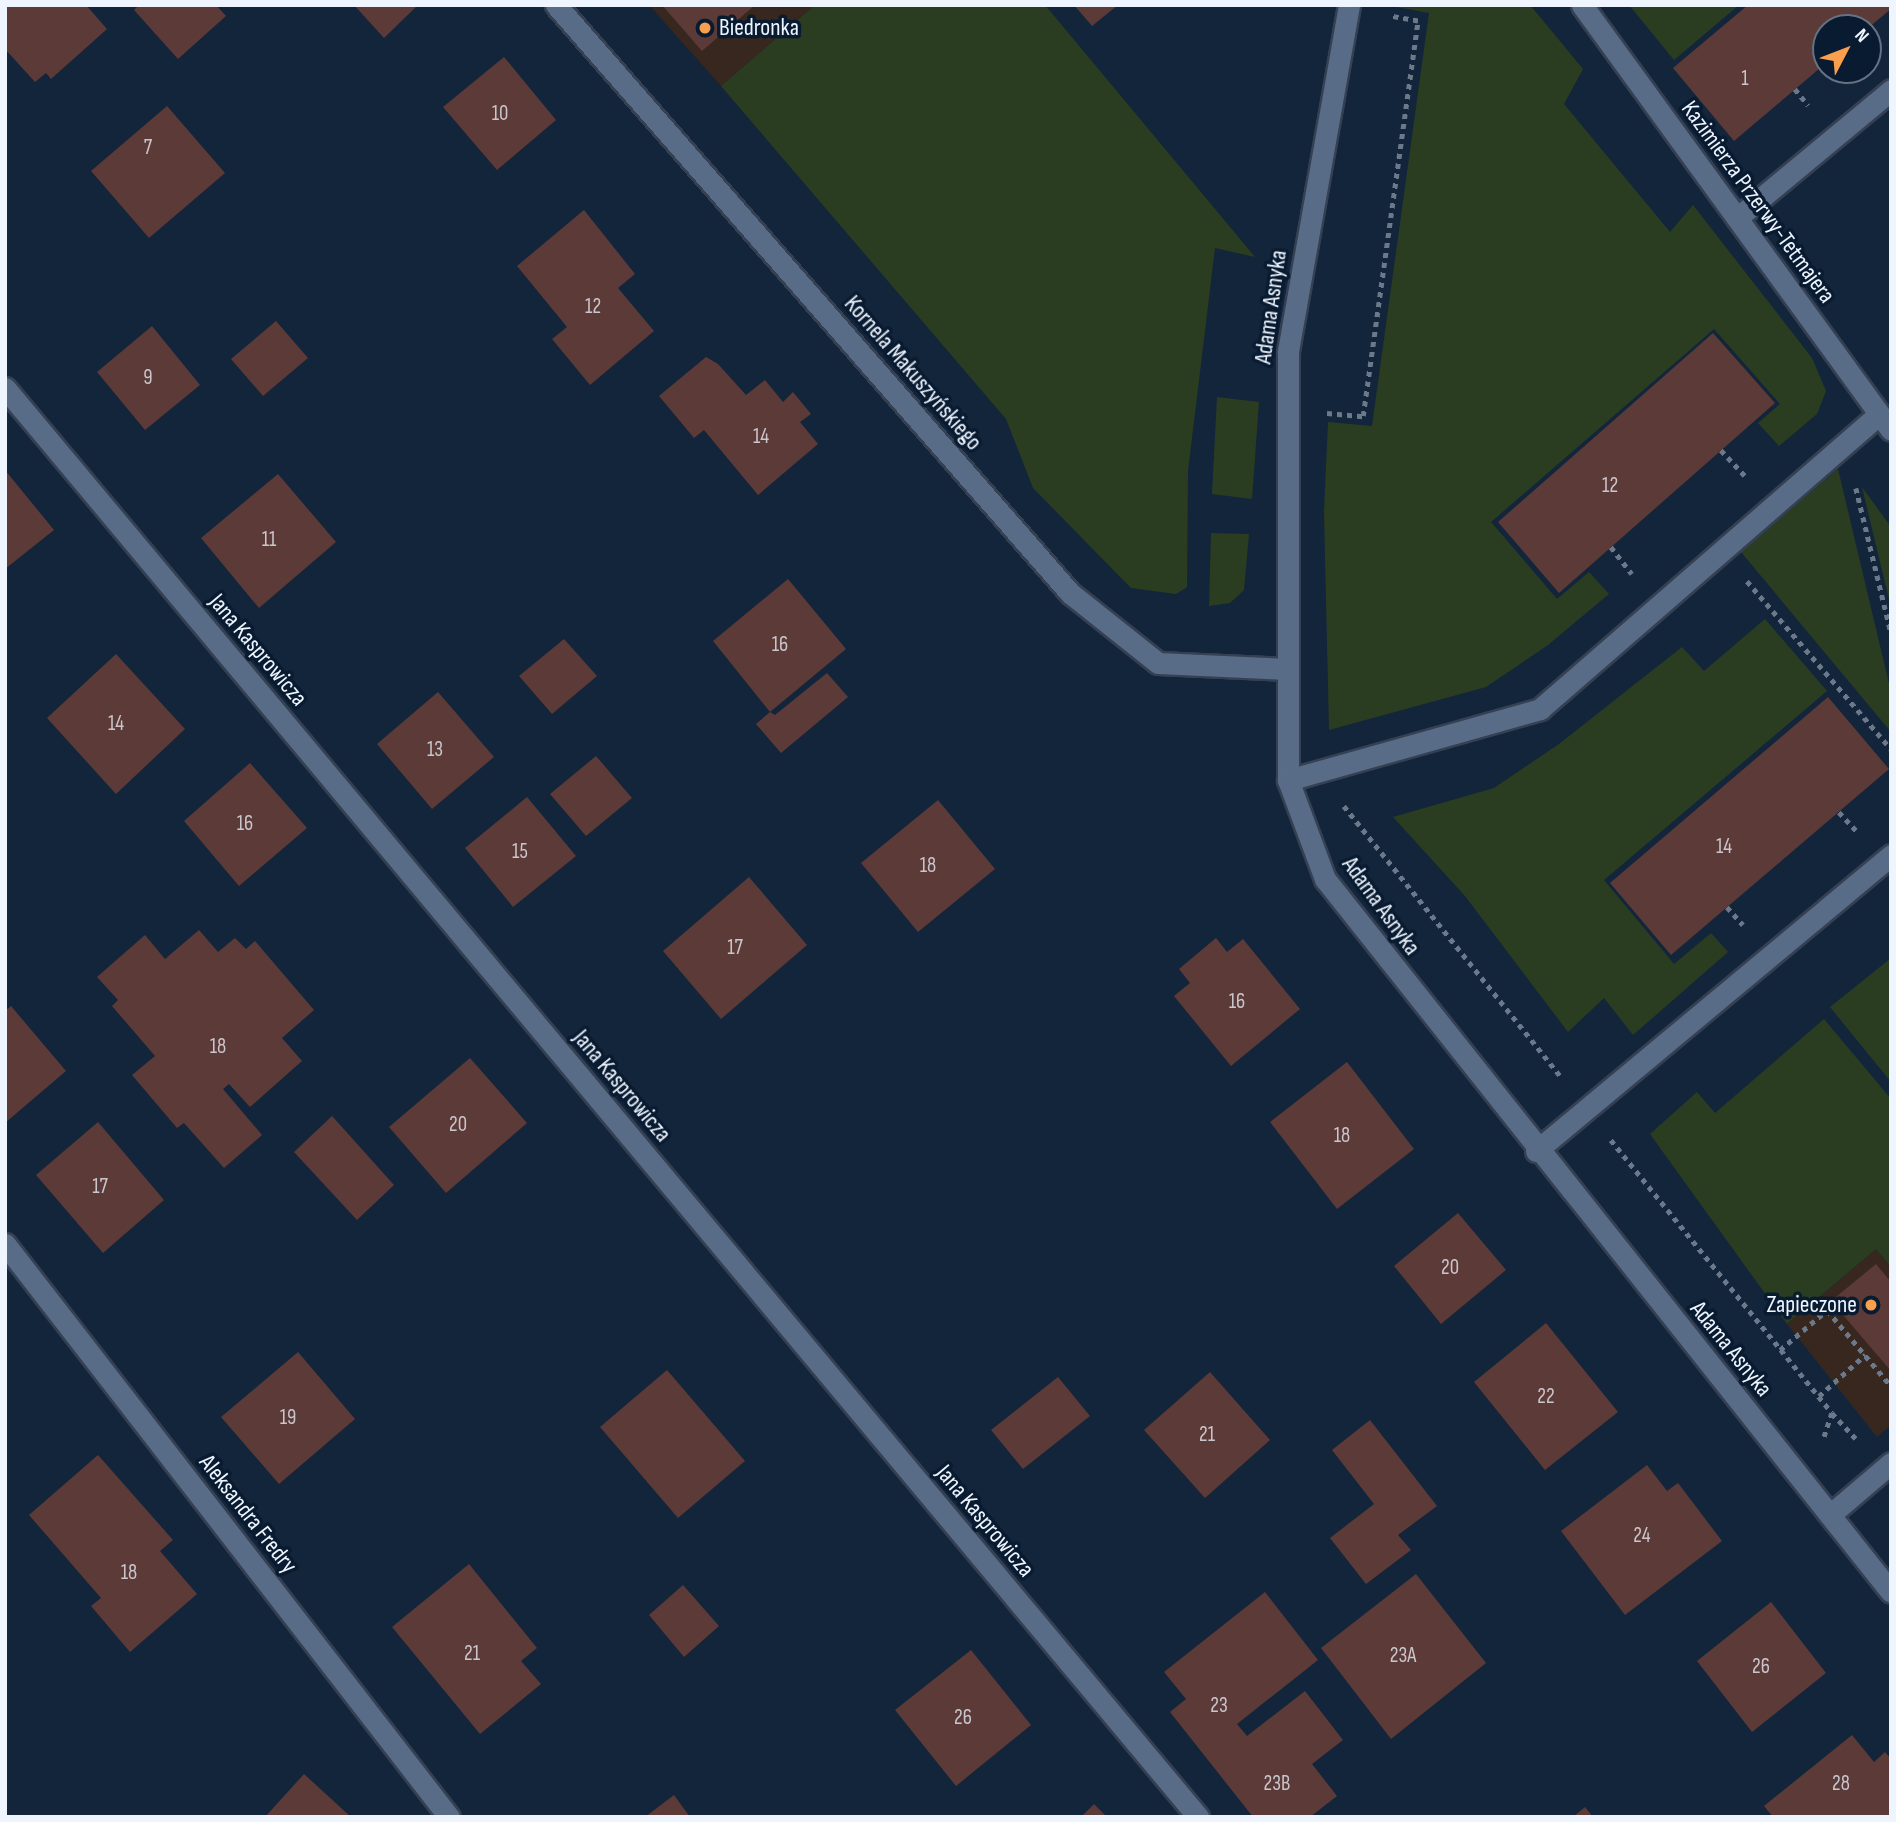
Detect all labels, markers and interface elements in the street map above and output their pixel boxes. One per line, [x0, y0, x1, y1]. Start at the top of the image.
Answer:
place label: Biedronka [719, 14, 799, 42]
north arrow [1812, 14, 1882, 84]
marker: Biedronka [697, 20, 713, 36]
text: N [1850, 24, 1873, 47]
house number: 1 [1741, 66, 1749, 92]
street label: Kazimierza Przerwy-Tetmajera [1675, 95, 1841, 309]
house number: 10 [492, 101, 508, 127]
house number: 7 [144, 135, 152, 161]
street label: Adama Asnyka [1249, 248, 1293, 366]
street label: Kornela Makuszyńskiego [838, 290, 988, 456]
house number: 12 [585, 294, 601, 320]
house number: 9 [143, 365, 153, 391]
house number: 14 [753, 424, 769, 450]
house number: 12 [1602, 473, 1618, 499]
house number: 11 [262, 527, 276, 553]
street label: Jana Kasprowicza [203, 588, 313, 712]
house number: 16 [772, 632, 788, 658]
house number: 14 [108, 711, 124, 737]
house number: 13 [427, 737, 443, 763]
house number: 16 [237, 811, 253, 837]
house number: 14 [1716, 834, 1732, 860]
house number: 15 [512, 839, 528, 865]
street label: Adama Asnyka [1336, 851, 1426, 961]
house number: 18 [920, 853, 936, 879]
house number: 17 [727, 935, 743, 961]
house number: 16 [1229, 989, 1245, 1015]
street label: Jana Kasprowicza [567, 1024, 677, 1148]
house number: 18 [210, 1034, 226, 1060]
house number: 20 [449, 1112, 467, 1138]
house number: 18 [1334, 1123, 1350, 1149]
house number: 17 [92, 1174, 108, 1200]
house number: 20 [1441, 1255, 1459, 1281]
place label: Zapieczone [1766, 1291, 1857, 1319]
street label: Adama Asnyka [1684, 1295, 1778, 1403]
marker: Zapieczone [1863, 1297, 1879, 1313]
house number: 22 [1537, 1384, 1555, 1410]
house number: 19 [280, 1405, 296, 1431]
house number: 21 [1199, 1422, 1215, 1448]
street label: Aleksandra Fredry [193, 1449, 303, 1579]
street label: Jana Kasprowicza [930, 1459, 1040, 1583]
house number: 24 [1633, 1523, 1651, 1549]
house number: 18 [121, 1560, 137, 1586]
house number: 21 [464, 1641, 480, 1667]
house number: 23A [1390, 1643, 1416, 1669]
house number: 26 [1752, 1654, 1770, 1680]
house number: 23 [1210, 1693, 1228, 1719]
house number: 26 [954, 1705, 972, 1731]
house number: 23B [1264, 1771, 1290, 1797]
house number: 28 [1832, 1771, 1850, 1797]

